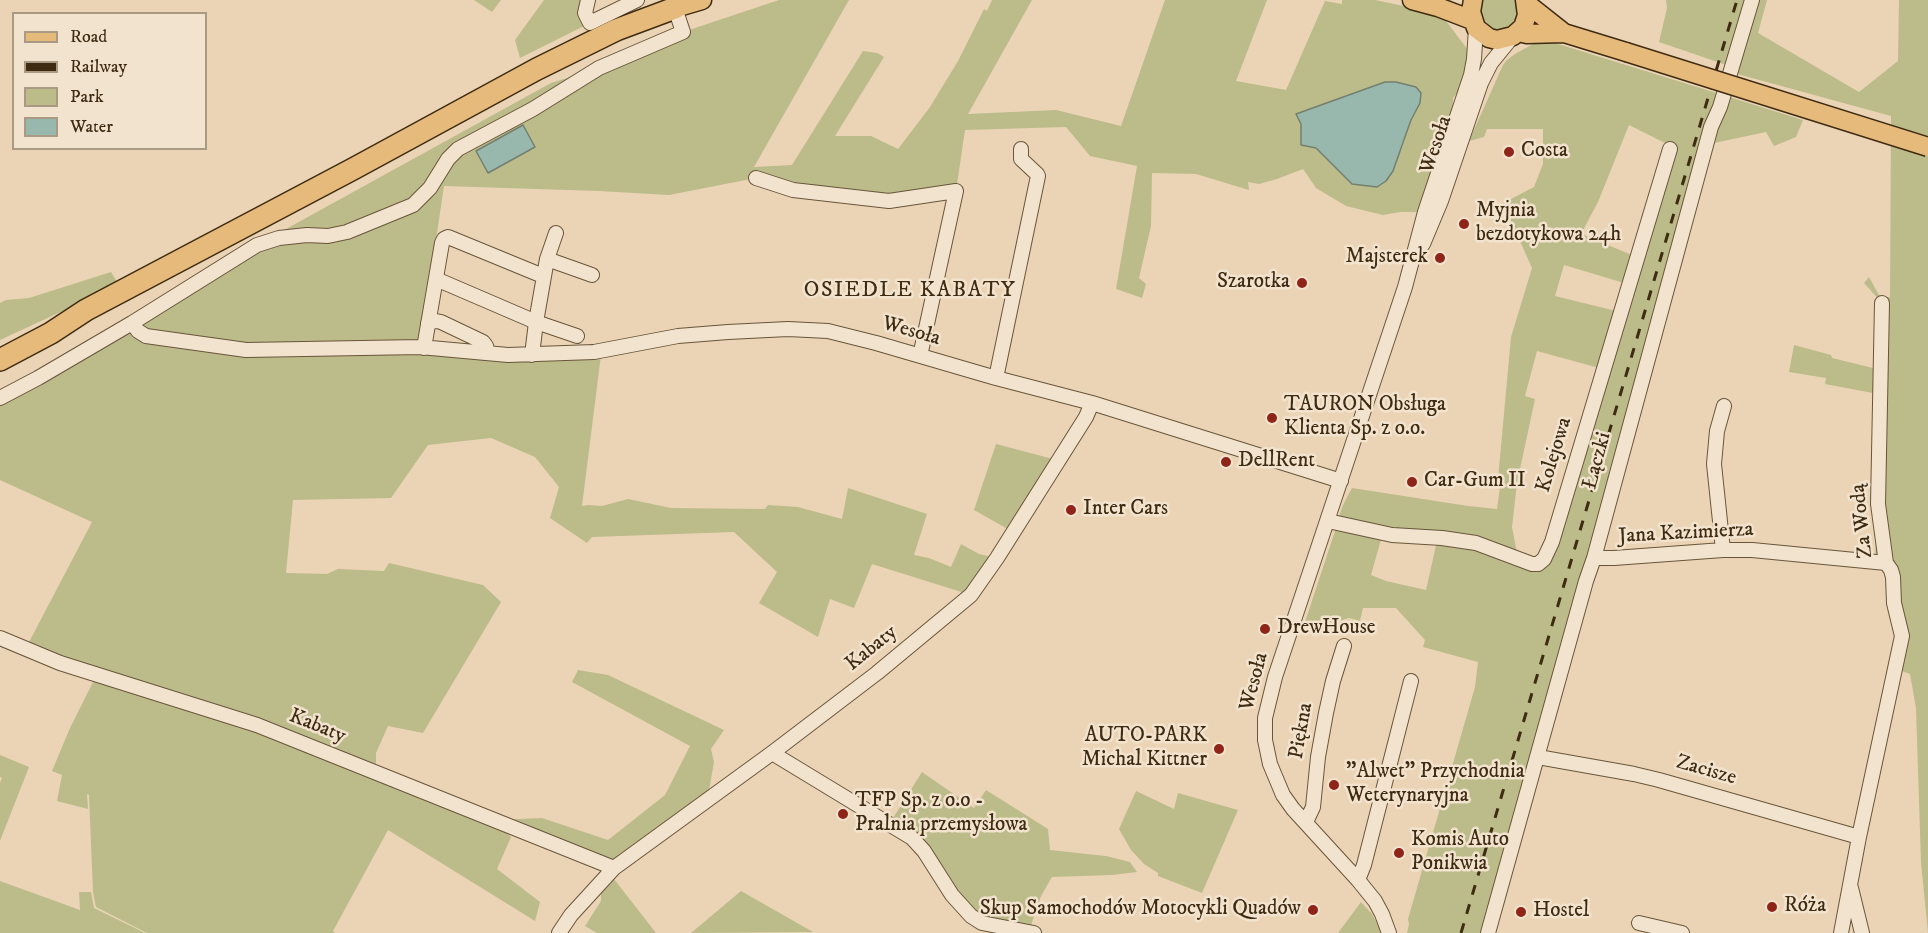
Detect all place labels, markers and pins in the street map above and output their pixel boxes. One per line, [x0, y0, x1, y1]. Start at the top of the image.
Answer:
place label: Costa [1521, 139, 1568, 165]
marker: Costa [1502, 145, 1516, 159]
place label: Myjnia bezdotykowa 24h [1476, 199, 1621, 249]
marker: Myjnia bezdotykowa 24h [1457, 217, 1471, 231]
place label: Majsterek [1345, 245, 1428, 271]
marker: Majsterek [1433, 251, 1447, 265]
place label: Szarotka [1217, 270, 1290, 296]
marker: Szarotka [1295, 276, 1309, 290]
place label: TAURON Obsługa Klienta Sp. z o.o. [1284, 393, 1446, 443]
marker: TAURON Obsługa Klienta Sp. z o.o. [1265, 411, 1279, 425]
place label: DellRent [1238, 449, 1315, 475]
marker: DellRent [1219, 455, 1233, 469]
place label: Car-Gum II [1424, 469, 1526, 495]
marker: Car-Gum II [1405, 475, 1419, 489]
place label: Inter Cars [1083, 497, 1168, 523]
marker: Inter Cars [1064, 503, 1078, 517]
place label: DrewHouse [1277, 616, 1375, 642]
marker: DrewHouse [1258, 622, 1272, 636]
place label: AUTO-PARK Michal Kittner [1082, 724, 1207, 774]
marker: AUTO-PARK Michal Kittner [1212, 742, 1226, 756]
place label: "Alwet" Przychodnia Weterynaryjna [1346, 760, 1525, 810]
marker: "Alwet" Przychodnia Weterynaryjna [1327, 778, 1341, 792]
place label: TFP Sp. z o.o - Pralnia przemysłowa [855, 789, 1027, 839]
marker: TFP Sp. z o.o - Pralnia przemysłowa [836, 807, 850, 821]
place label: Komis Auto Ponikwia [1411, 828, 1509, 878]
marker: Komis Auto Ponikwia [1392, 846, 1406, 860]
place label: Róża [1784, 894, 1826, 920]
place label: Skup Samochodów Motocykli Quadów [980, 897, 1301, 923]
place label: Hostel [1533, 899, 1589, 925]
marker: Róża [1765, 900, 1779, 914]
marker: Skup Samochodów Motocykli Quadów [1306, 903, 1320, 917]
marker: Hostel [1514, 905, 1528, 919]

